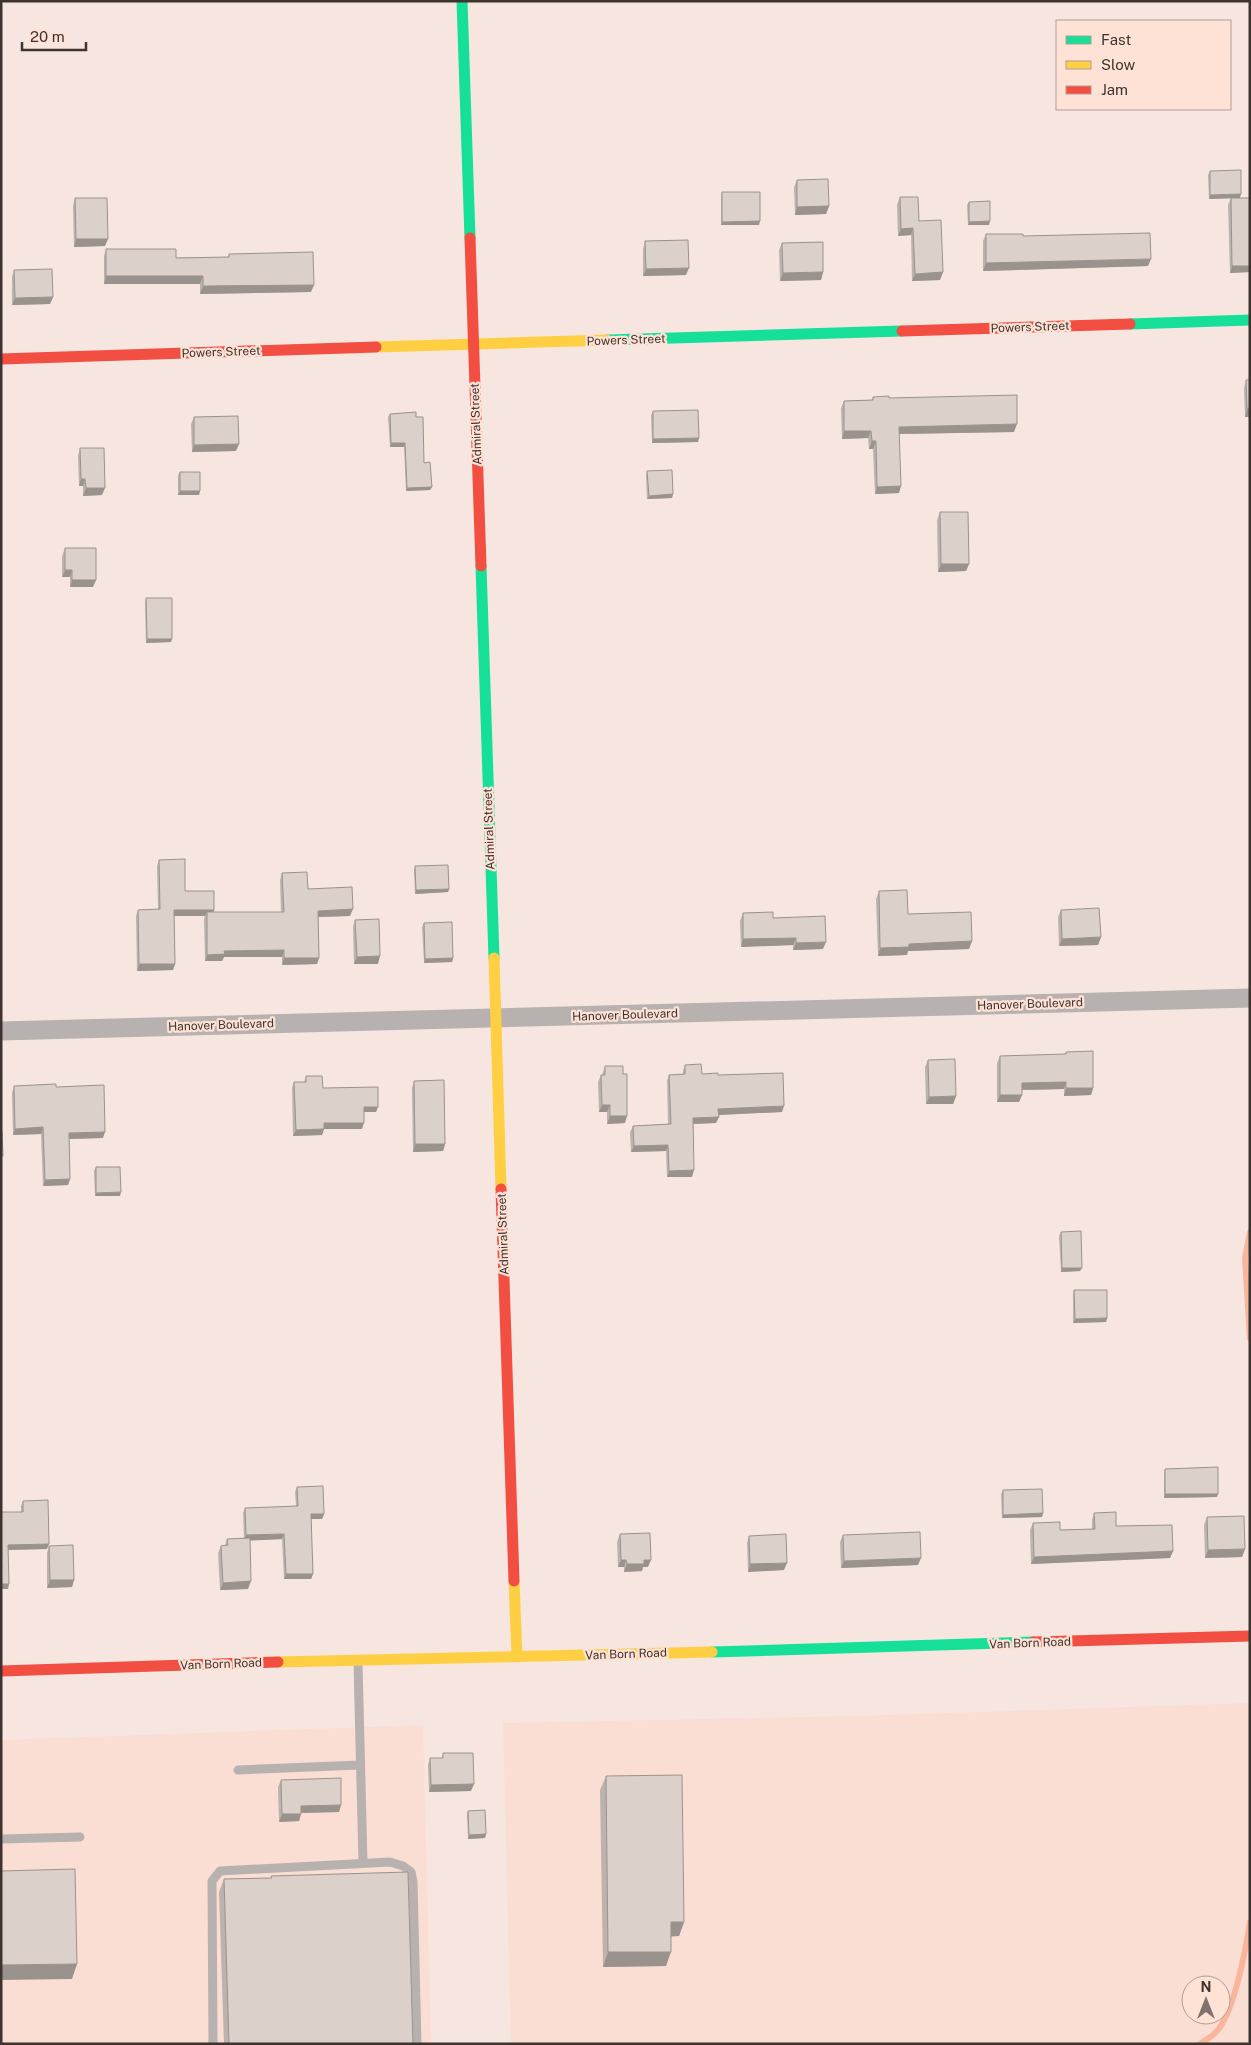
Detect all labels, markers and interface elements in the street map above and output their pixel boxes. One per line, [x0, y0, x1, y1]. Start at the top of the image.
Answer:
scale bar [22, 20, 86, 52]
legend [1056, 20, 1231, 110]
text: 20 m [30, 28, 65, 45]
text: Fast [1101, 31, 1131, 48]
text: Slow [1101, 56, 1136, 73]
text: Jam [1101, 81, 1128, 98]
street label: Powers Street [990, 319, 1070, 335]
street label: Powers Street [586, 332, 666, 348]
street label: Powers Street [181, 344, 261, 360]
street label: Admiral Street [468, 383, 484, 465]
street label: Admiral Street [481, 788, 497, 870]
street label: Hanover Boulevard [977, 995, 1083, 1013]
street label: Hanover Boulevard [572, 1006, 678, 1024]
street label: Hanover Boulevard [168, 1016, 274, 1034]
street label: Admiral Street [495, 1193, 511, 1275]
street label: Van Born Road [989, 1635, 1071, 1651]
street label: Van Born Road [585, 1646, 667, 1662]
street label: Van Born Road [180, 1656, 262, 1672]
north arrow [1181, 1975, 1231, 2025]
text: N [1201, 1979, 1211, 1995]

